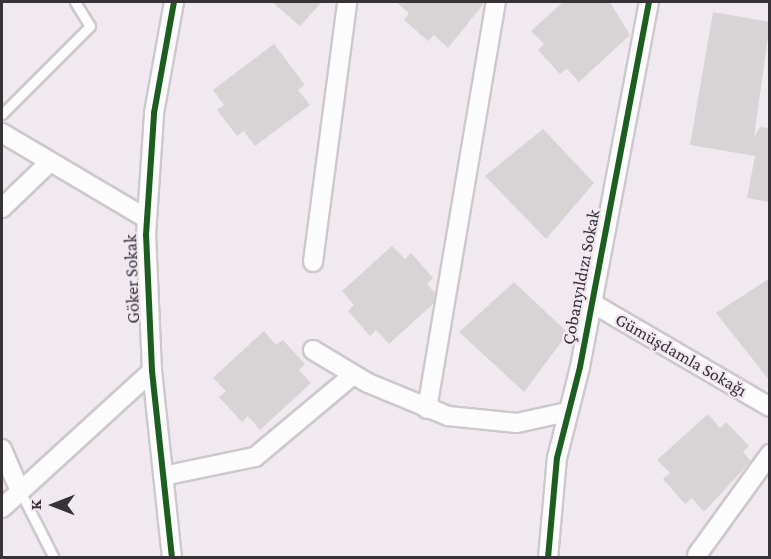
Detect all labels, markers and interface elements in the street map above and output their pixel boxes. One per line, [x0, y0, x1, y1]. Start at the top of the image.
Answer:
street label: Çobanyıldızı Sokak [557, 208, 605, 346]
street label: Göker Sokak [120, 234, 144, 324]
street label: Gümüşdamla Sokağı [611, 309, 751, 401]
north arrow [24, 475, 84, 535]
text: K [27, 500, 44, 510]

